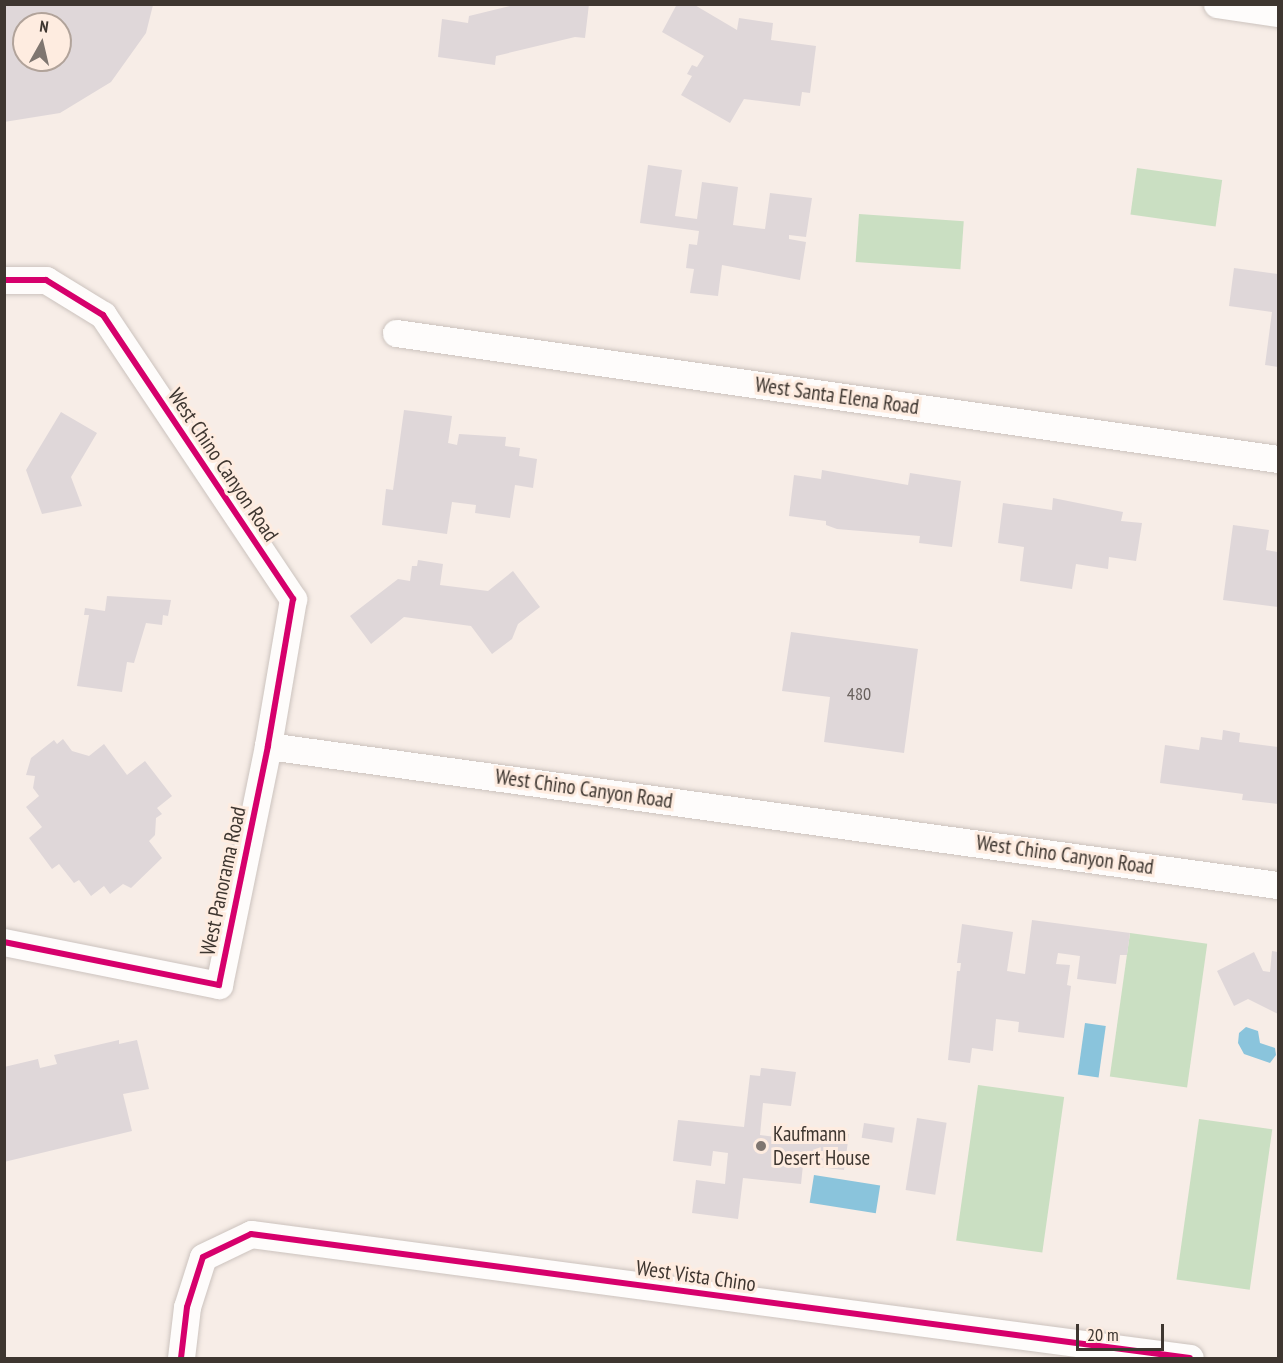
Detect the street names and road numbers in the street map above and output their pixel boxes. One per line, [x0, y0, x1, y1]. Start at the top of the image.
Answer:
street label: West Santa Elena Road [754, 372, 920, 420]
street label: West Chino Canyon Road [163, 384, 283, 546]
street label: West Chino Canyon Road [494, 764, 674, 814]
street label: West Panorama Road [195, 804, 251, 958]
street label: West Chino Canyon Road [975, 830, 1155, 880]
street label: West Vista Chino [634, 1255, 758, 1297]

